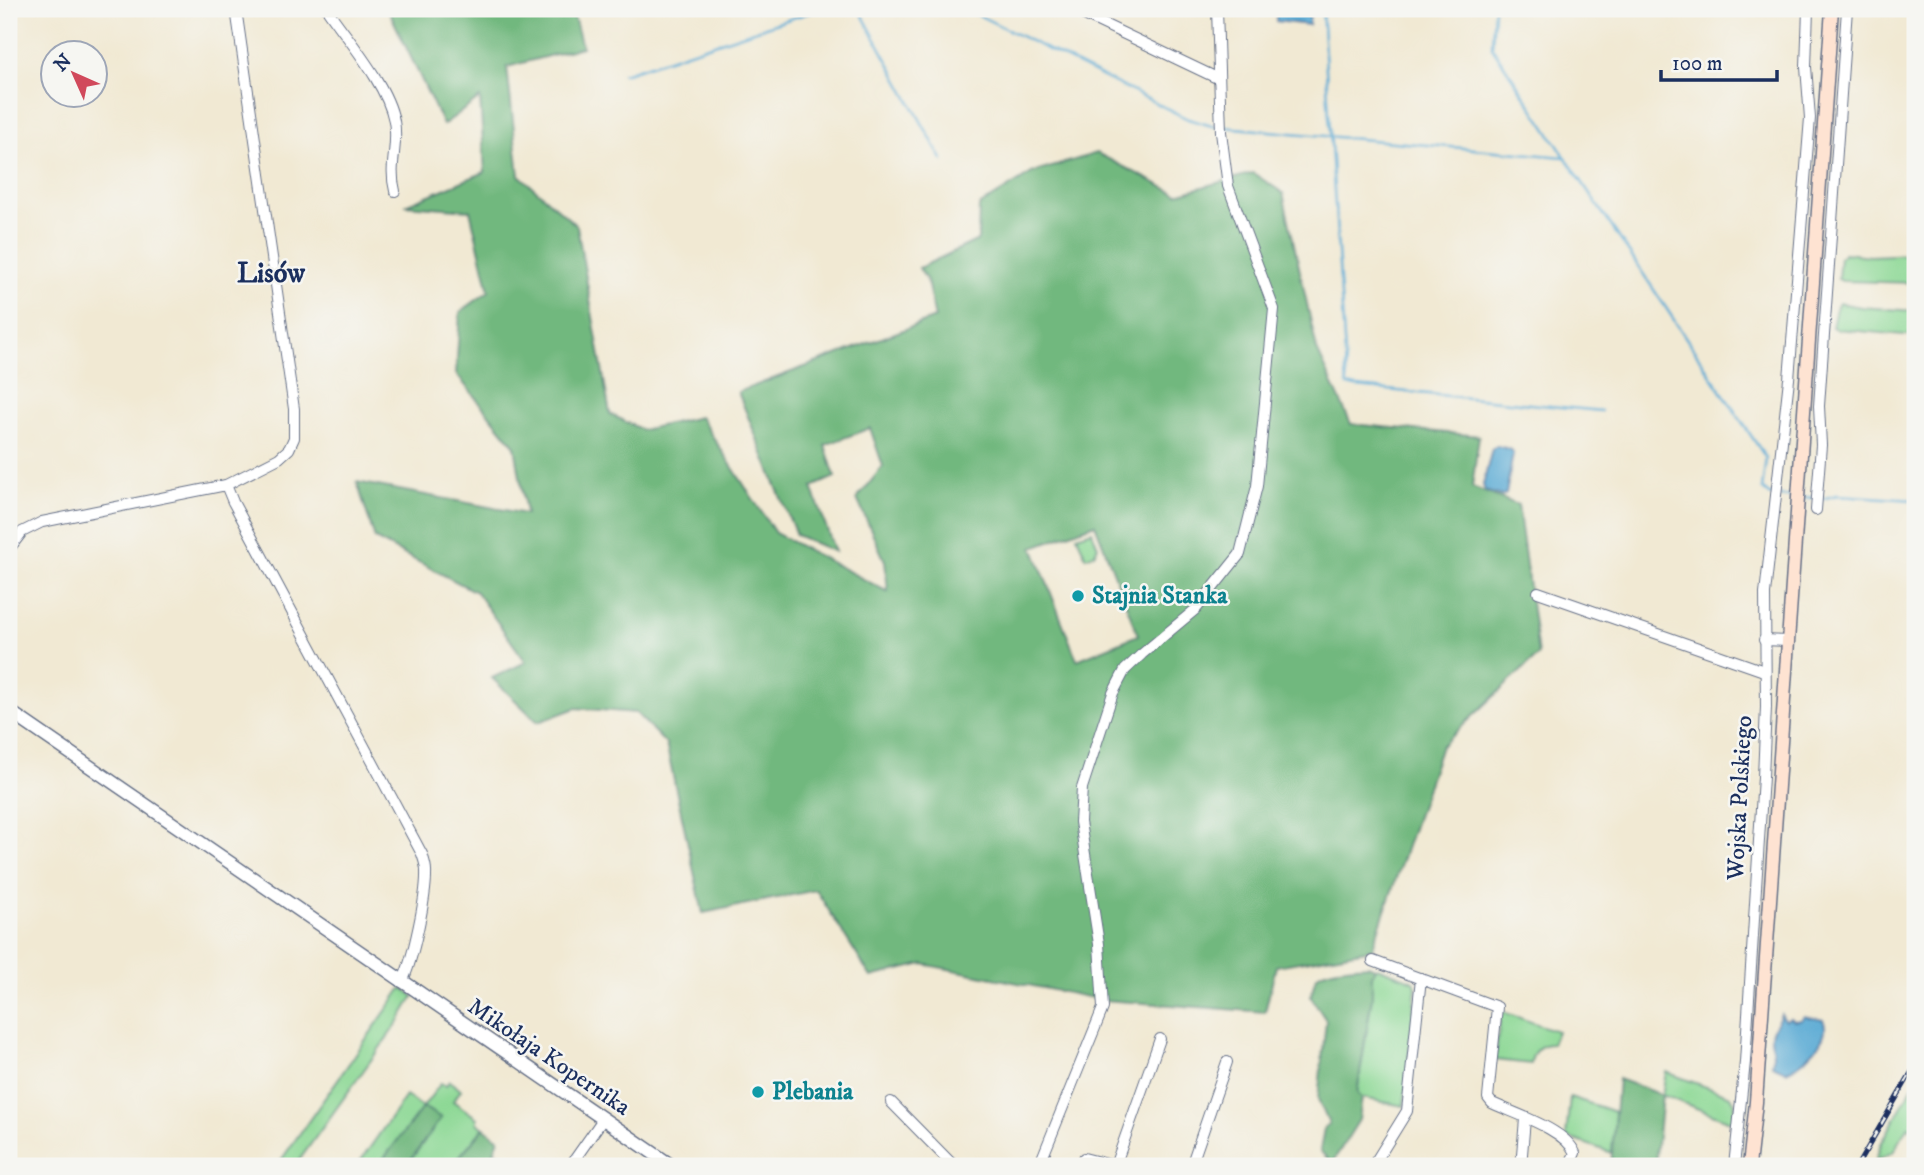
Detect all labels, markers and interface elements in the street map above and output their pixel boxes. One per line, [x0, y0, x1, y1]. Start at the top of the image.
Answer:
north arrow [38, 38, 108, 108]
scale bar [1661, 38, 1777, 82]
text: N [49, 49, 77, 77]
text: 100 m [1672, 51, 1723, 77]
district label: Lisów [237, 256, 306, 291]
place label: Stajnia Stanka [1092, 581, 1228, 611]
marker: Stajnia Stanka [1070, 588, 1086, 604]
street label: Wojska Polskiego [1721, 715, 1759, 882]
street label: Mikołaja Kopernika [462, 991, 637, 1123]
place label: Plebania [772, 1077, 854, 1107]
marker: Plebania [750, 1084, 766, 1100]

